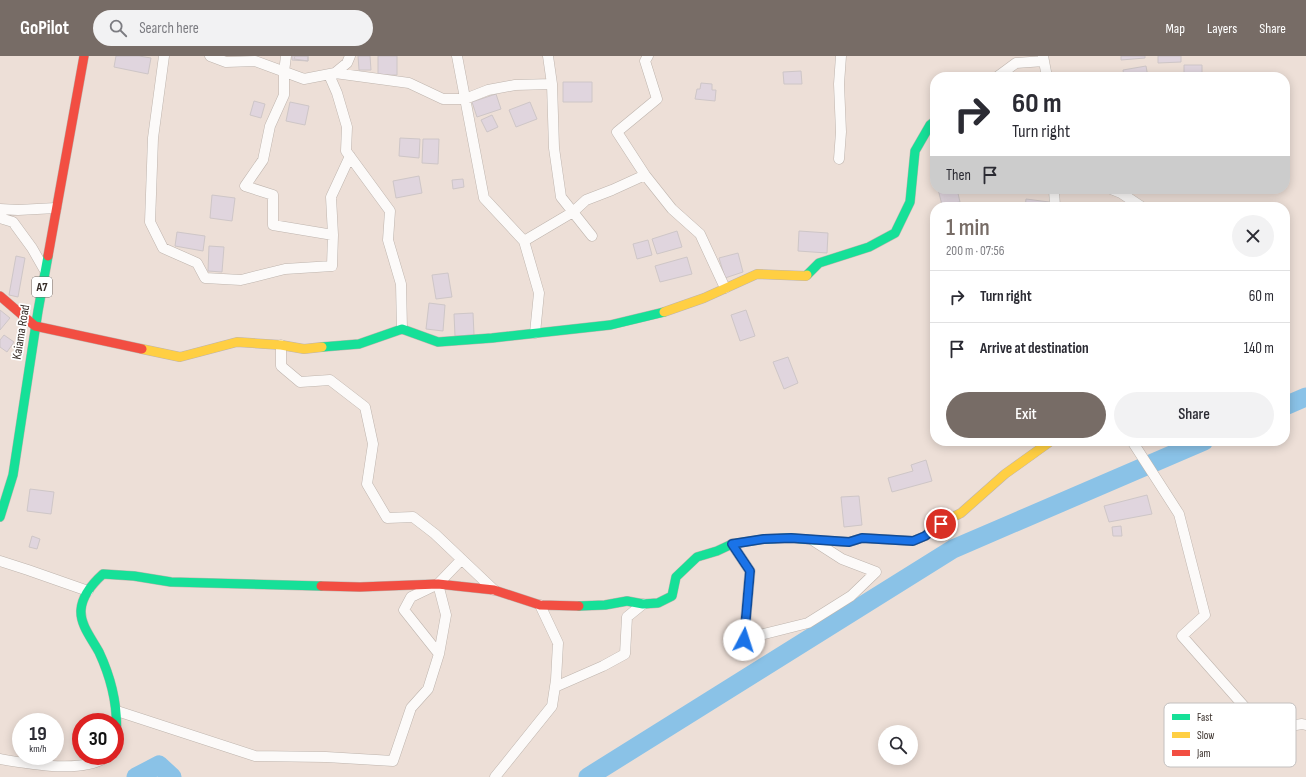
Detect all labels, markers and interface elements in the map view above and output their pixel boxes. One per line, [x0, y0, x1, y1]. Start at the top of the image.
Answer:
search box [93, 10, 373, 46]
text: GoPilot [20, 17, 69, 40]
icon: search [107, 17, 129, 39]
text: Search here [139, 19, 199, 38]
text: Map [1165, 20, 1185, 37]
text: Layers [1207, 20, 1237, 37]
text: Share [1259, 20, 1286, 37]
text: 60 m [1012, 87, 1061, 120]
icon: right [946, 88, 998, 140]
text: Turn right [1012, 121, 1070, 142]
icon: arrive [979, 164, 1001, 186]
text: Then [946, 166, 971, 185]
text: 1 min [946, 213, 990, 242]
button: close [1232, 215, 1274, 257]
text: 200 m · 07:56 [946, 243, 1004, 259]
road number: A7 [32, 277, 52, 297]
icon: right [946, 286, 968, 308]
text: Turn right [980, 287, 1032, 306]
text: 60 m [1249, 287, 1274, 306]
street label: Kaiama Road [9, 303, 33, 361]
icon: arrive [946, 338, 968, 360]
text: Arrive at destination [980, 339, 1089, 358]
text: 140 m [1244, 339, 1274, 358]
button: Exit [946, 392, 1106, 438]
button: Share [1114, 392, 1274, 438]
pin [924, 507, 958, 541]
icon: arrive [930, 513, 952, 535]
position arrow [723, 619, 765, 661]
legend [1164, 703, 1296, 767]
text: Fast [1197, 711, 1213, 724]
speed limit sign: 30 [72, 713, 124, 765]
text: 19 [29, 722, 47, 746]
map controls [878, 725, 918, 765]
button: search [878, 725, 918, 765]
text: Slow [1197, 729, 1214, 742]
text: km/h [29, 743, 47, 755]
text: Jam [1196, 747, 1211, 760]

